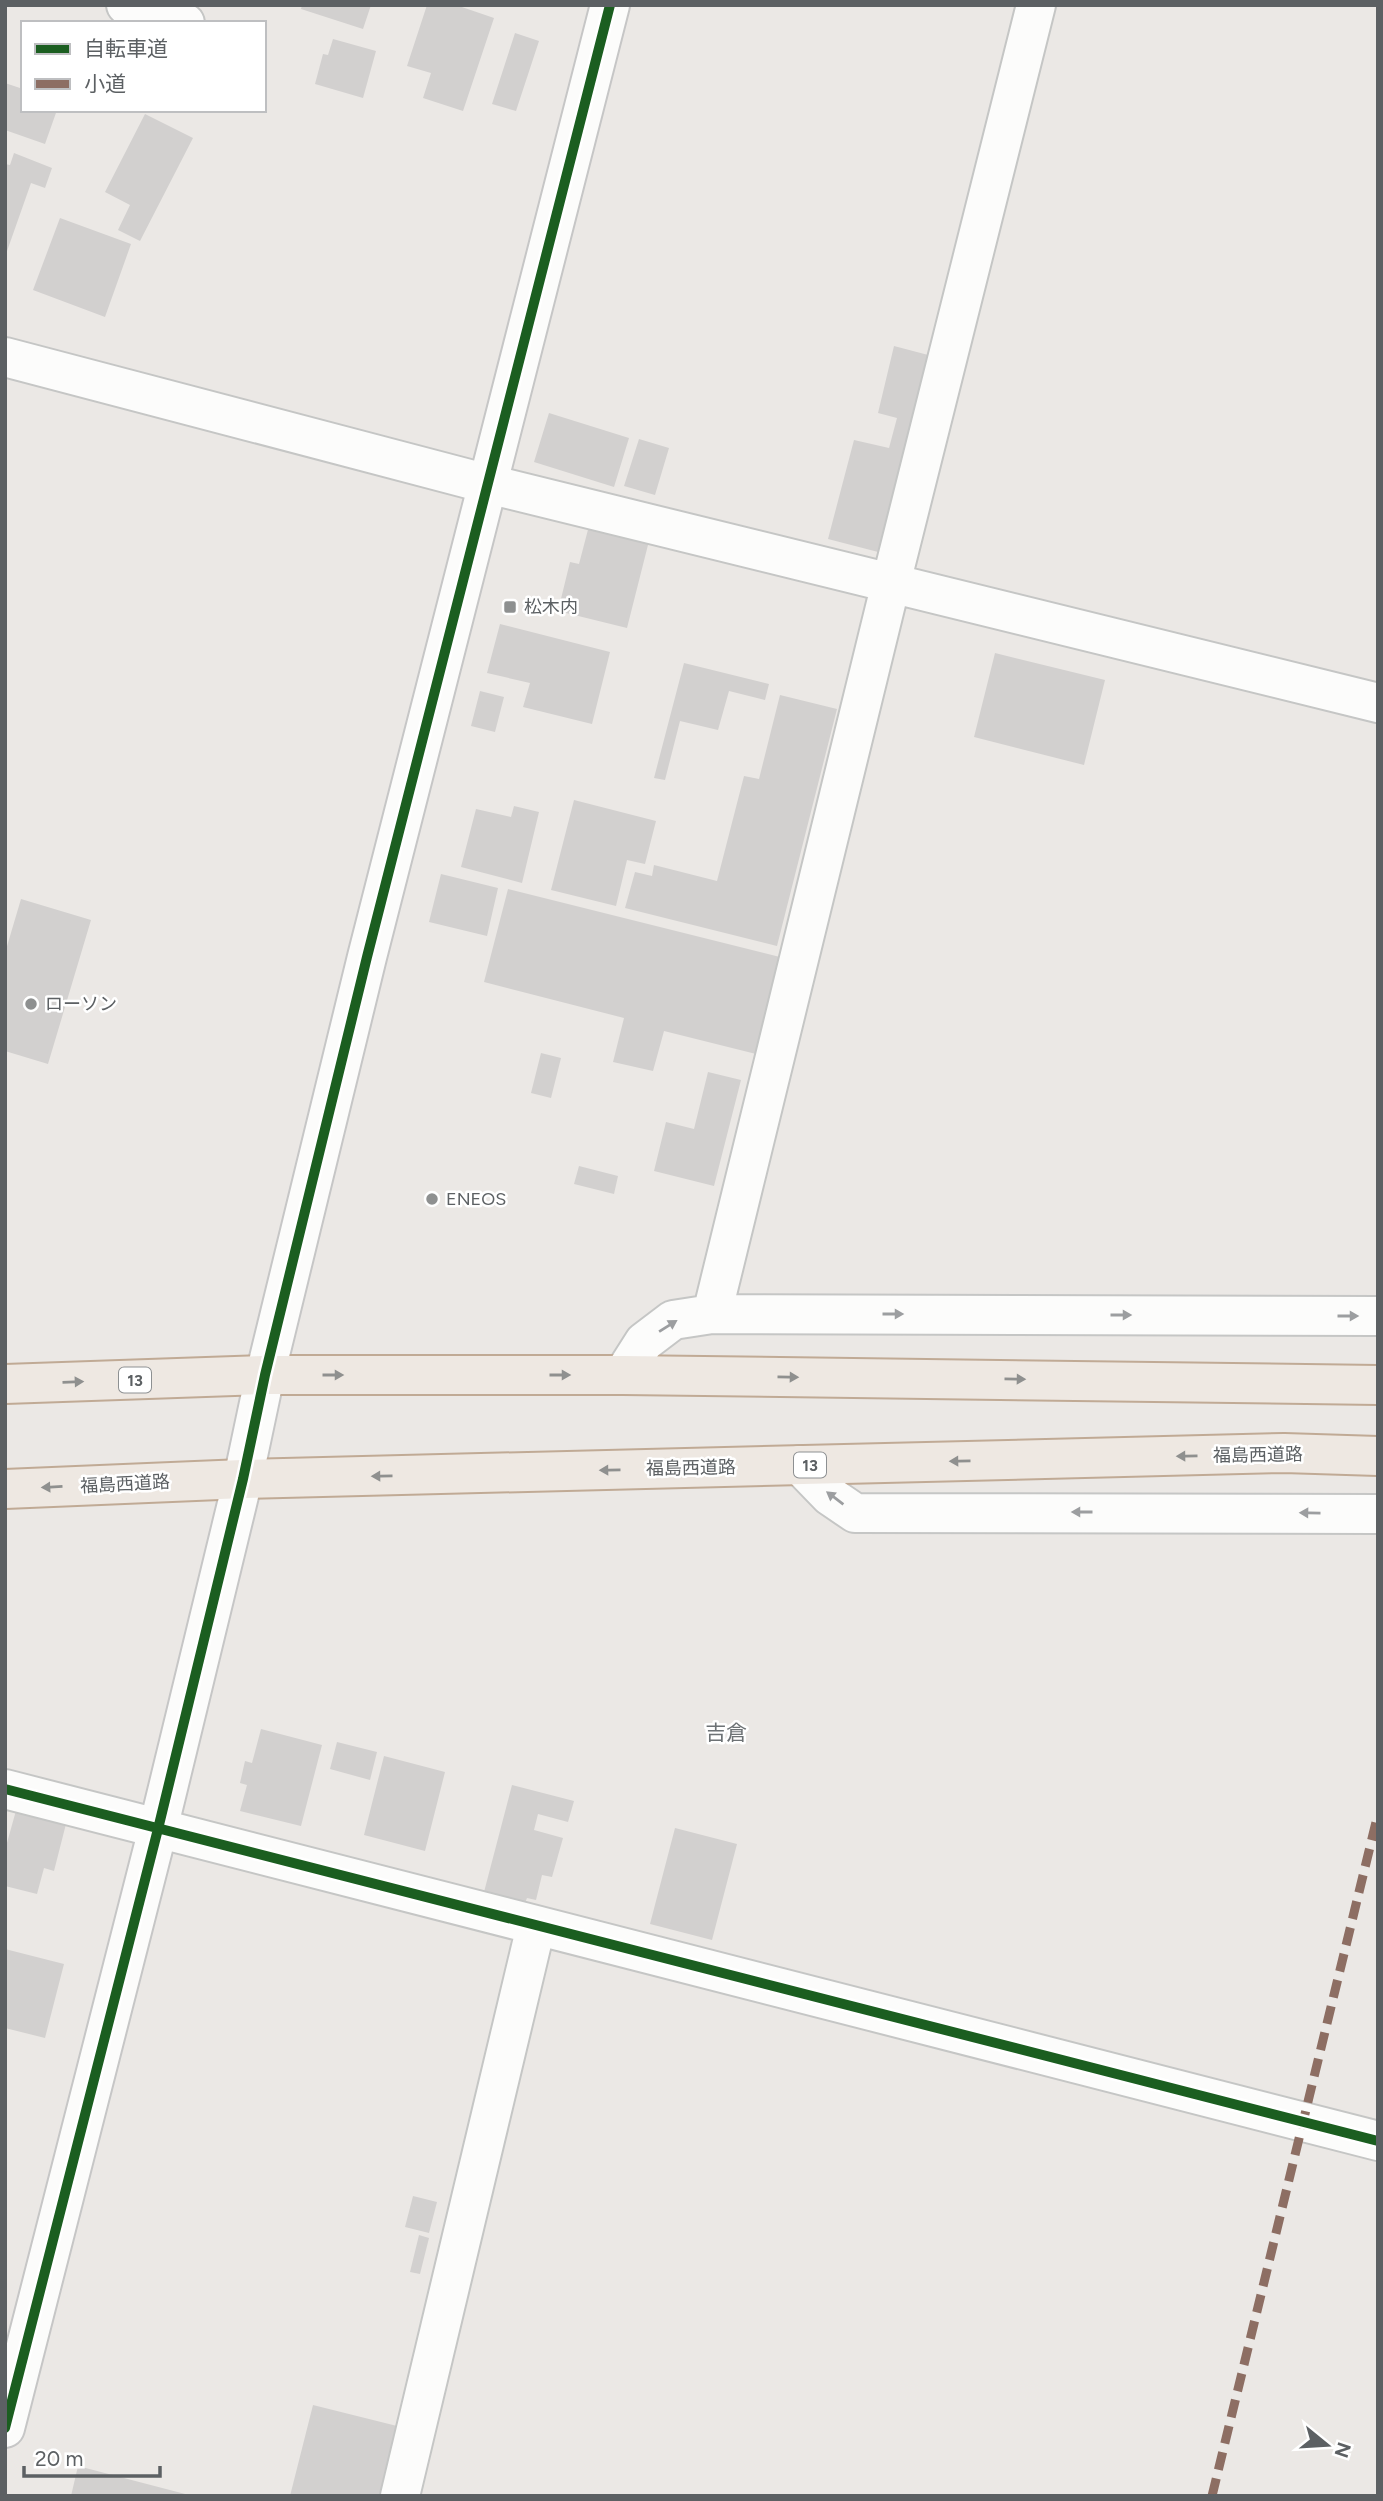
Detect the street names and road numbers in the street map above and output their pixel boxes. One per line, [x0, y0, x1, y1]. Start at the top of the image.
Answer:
road number: 13 [119, 1368, 151, 1392]
street label: 福島西道路 [1213, 1443, 1303, 1467]
road number: 13 [794, 1452, 826, 1478]
street label: 福島西道路 [646, 1456, 736, 1480]
street label: 福島西道路 [79, 1471, 171, 1497]

